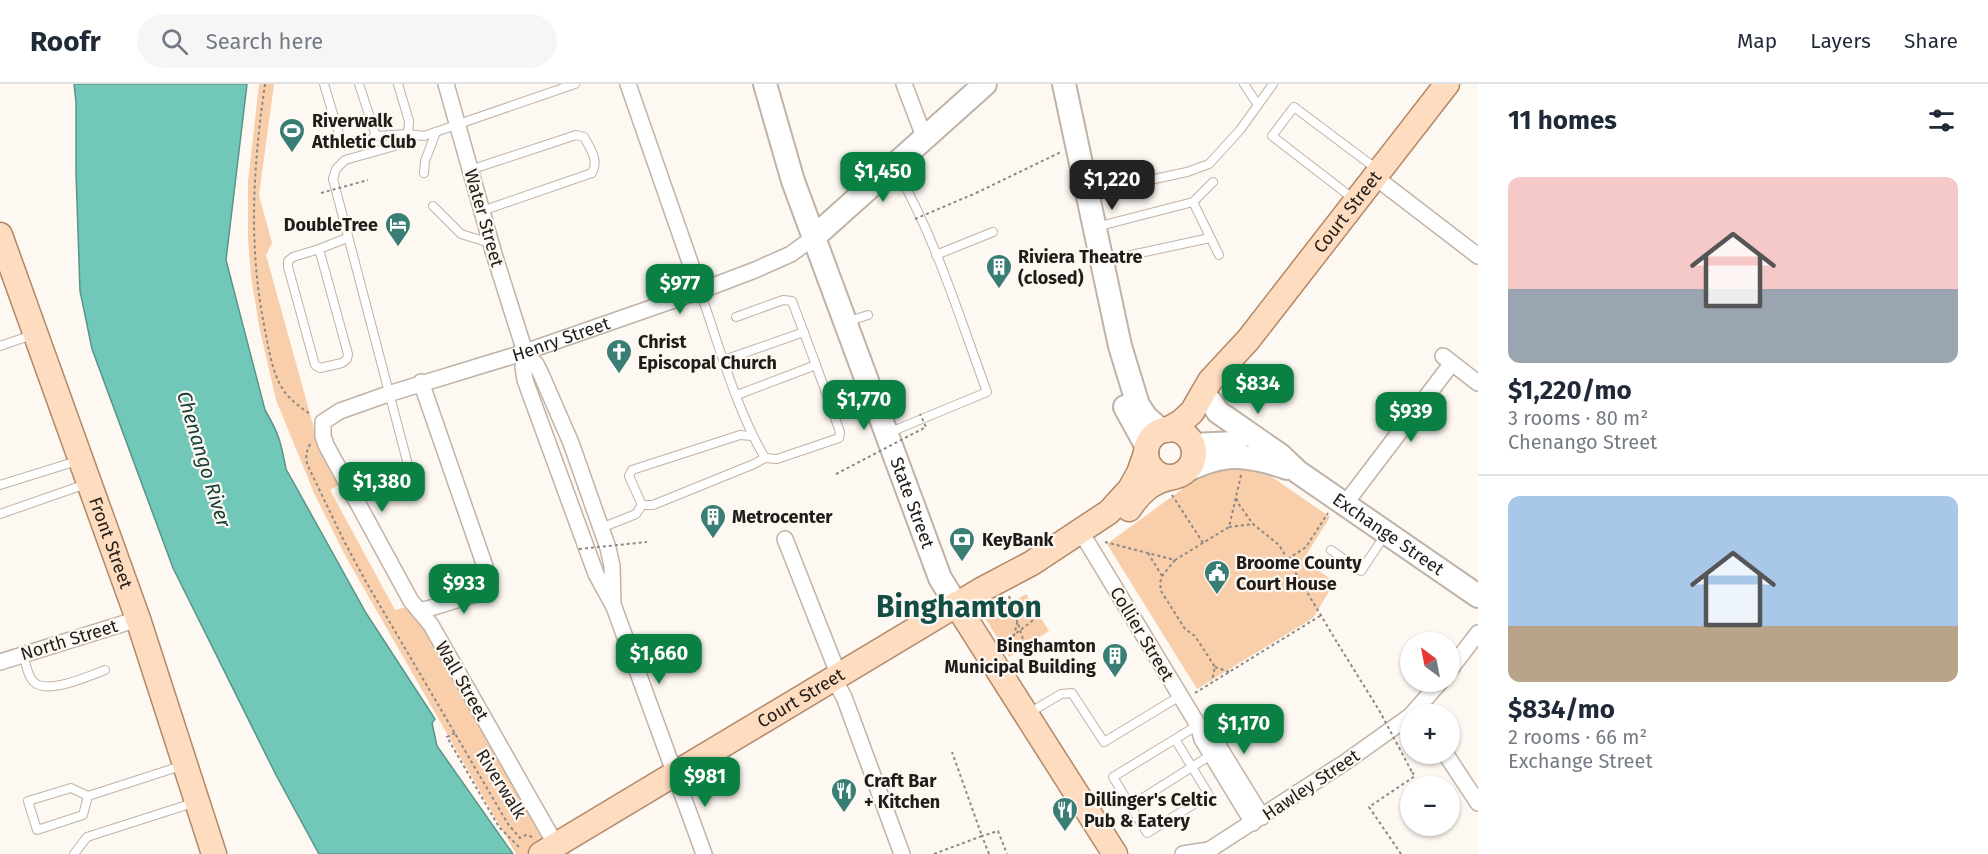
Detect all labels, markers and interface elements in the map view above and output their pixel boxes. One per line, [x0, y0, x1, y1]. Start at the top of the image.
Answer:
search box [137, 14, 557, 68]
text: Roofr [30, 25, 101, 58]
icon: search [158, 25, 191, 58]
text: Search here [206, 28, 323, 55]
text: Map [1737, 28, 1777, 54]
text: Layers [1810, 28, 1871, 54]
text: Share [1904, 28, 1958, 54]
icon: filters [1925, 104, 1958, 137]
text: 11 homes [1508, 105, 1617, 136]
place label: Riverwalk Athletic Club [311, 110, 417, 153]
sports icon: Riverwalk Athletic Club [277, 116, 307, 154]
pin: $1,450 [834, 152, 932, 203]
text: $1,450 [854, 159, 912, 183]
pin: $1,220 [1063, 160, 1161, 211]
street label: Court Street [1309, 166, 1387, 257]
street label: Water Street [460, 167, 509, 270]
text: $1,220 [1084, 167, 1140, 191]
hotel icon: DoubleTree [383, 210, 413, 248]
place label: DoubleTree [284, 214, 378, 236]
icon: home [1679, 216, 1787, 324]
place label: Riviera Theatre (closed) [1018, 246, 1142, 289]
building icon: Riviera Theatre (closed) [984, 252, 1014, 290]
pin: $977 [644, 264, 716, 315]
text: $977 [660, 271, 700, 295]
street label: Henry Street [509, 312, 613, 366]
place label: Christ Episcopal Church [638, 331, 777, 374]
church icon: Christ Episcopal Church [604, 337, 634, 375]
pin: $834 [1222, 364, 1294, 415]
text: $834 [1236, 371, 1280, 395]
text: $1,220/mo [1508, 375, 1632, 406]
pin: $1,770 [815, 380, 913, 431]
text: $1,770 [837, 387, 891, 411]
water label: Chenango River [172, 388, 236, 531]
pin: $939 [1375, 392, 1447, 443]
text: $939 [1390, 399, 1432, 423]
text: 3 rooms · 80 m² [1508, 406, 1648, 430]
text: Chenango Street [1508, 430, 1657, 454]
street label: State Street [885, 454, 939, 552]
pin: $1,380 [333, 462, 431, 513]
text: $1,380 [353, 469, 411, 493]
street label: Exchange Street [1328, 488, 1449, 580]
street label: Front Street [84, 494, 137, 592]
building icon: Metrocenter [698, 502, 728, 540]
place label: Metrocenter [732, 506, 833, 528]
bank icon: KeyBank [947, 525, 977, 563]
place label: KeyBank [982, 529, 1055, 551]
icon: home [1679, 535, 1787, 643]
place label: Broome County Court House [1236, 552, 1362, 595]
public building icon: Broome County Court House [1202, 558, 1232, 596]
pin: $933 [428, 564, 500, 615]
text: $933 [443, 571, 485, 595]
street label: Collier Street [1105, 583, 1179, 686]
district label: Binghamton [876, 589, 1042, 625]
street label: North Street [18, 615, 121, 665]
north arrow [1400, 632, 1460, 692]
map controls [1400, 632, 1460, 836]
pin: $1,660 [610, 634, 708, 685]
place label: Binghamton Municipal Building [945, 635, 1096, 678]
street label: Wall Street [430, 637, 494, 725]
text: $1,660 [630, 641, 688, 665]
building icon: Binghamton Municipal Building [1100, 641, 1130, 679]
street label: Court Street [753, 663, 849, 733]
text: $834/mo [1508, 694, 1615, 725]
pin: $1,170 [1195, 704, 1293, 755]
button: + [1400, 704, 1460, 764]
text: $1,170 [1218, 711, 1270, 735]
text: 2 rooms · 66 m² [1508, 725, 1647, 749]
street label: Hawley Street [1258, 744, 1364, 825]
street label: Riverwalk [471, 745, 531, 824]
text: Exchange Street [1508, 749, 1653, 773]
pin: $981 [669, 757, 741, 808]
text: $981 [684, 764, 726, 788]
place label: Craft Bar + Kitchen [864, 770, 940, 813]
restaurant icon: Craft Bar + Kitchen [829, 776, 859, 814]
button: − [1400, 776, 1460, 836]
place label: Dillinger's Celtic Pub & Eatery [1084, 789, 1217, 832]
restaurant icon: Dillinger's Celtic Pub & Eatery [1050, 795, 1080, 833]

